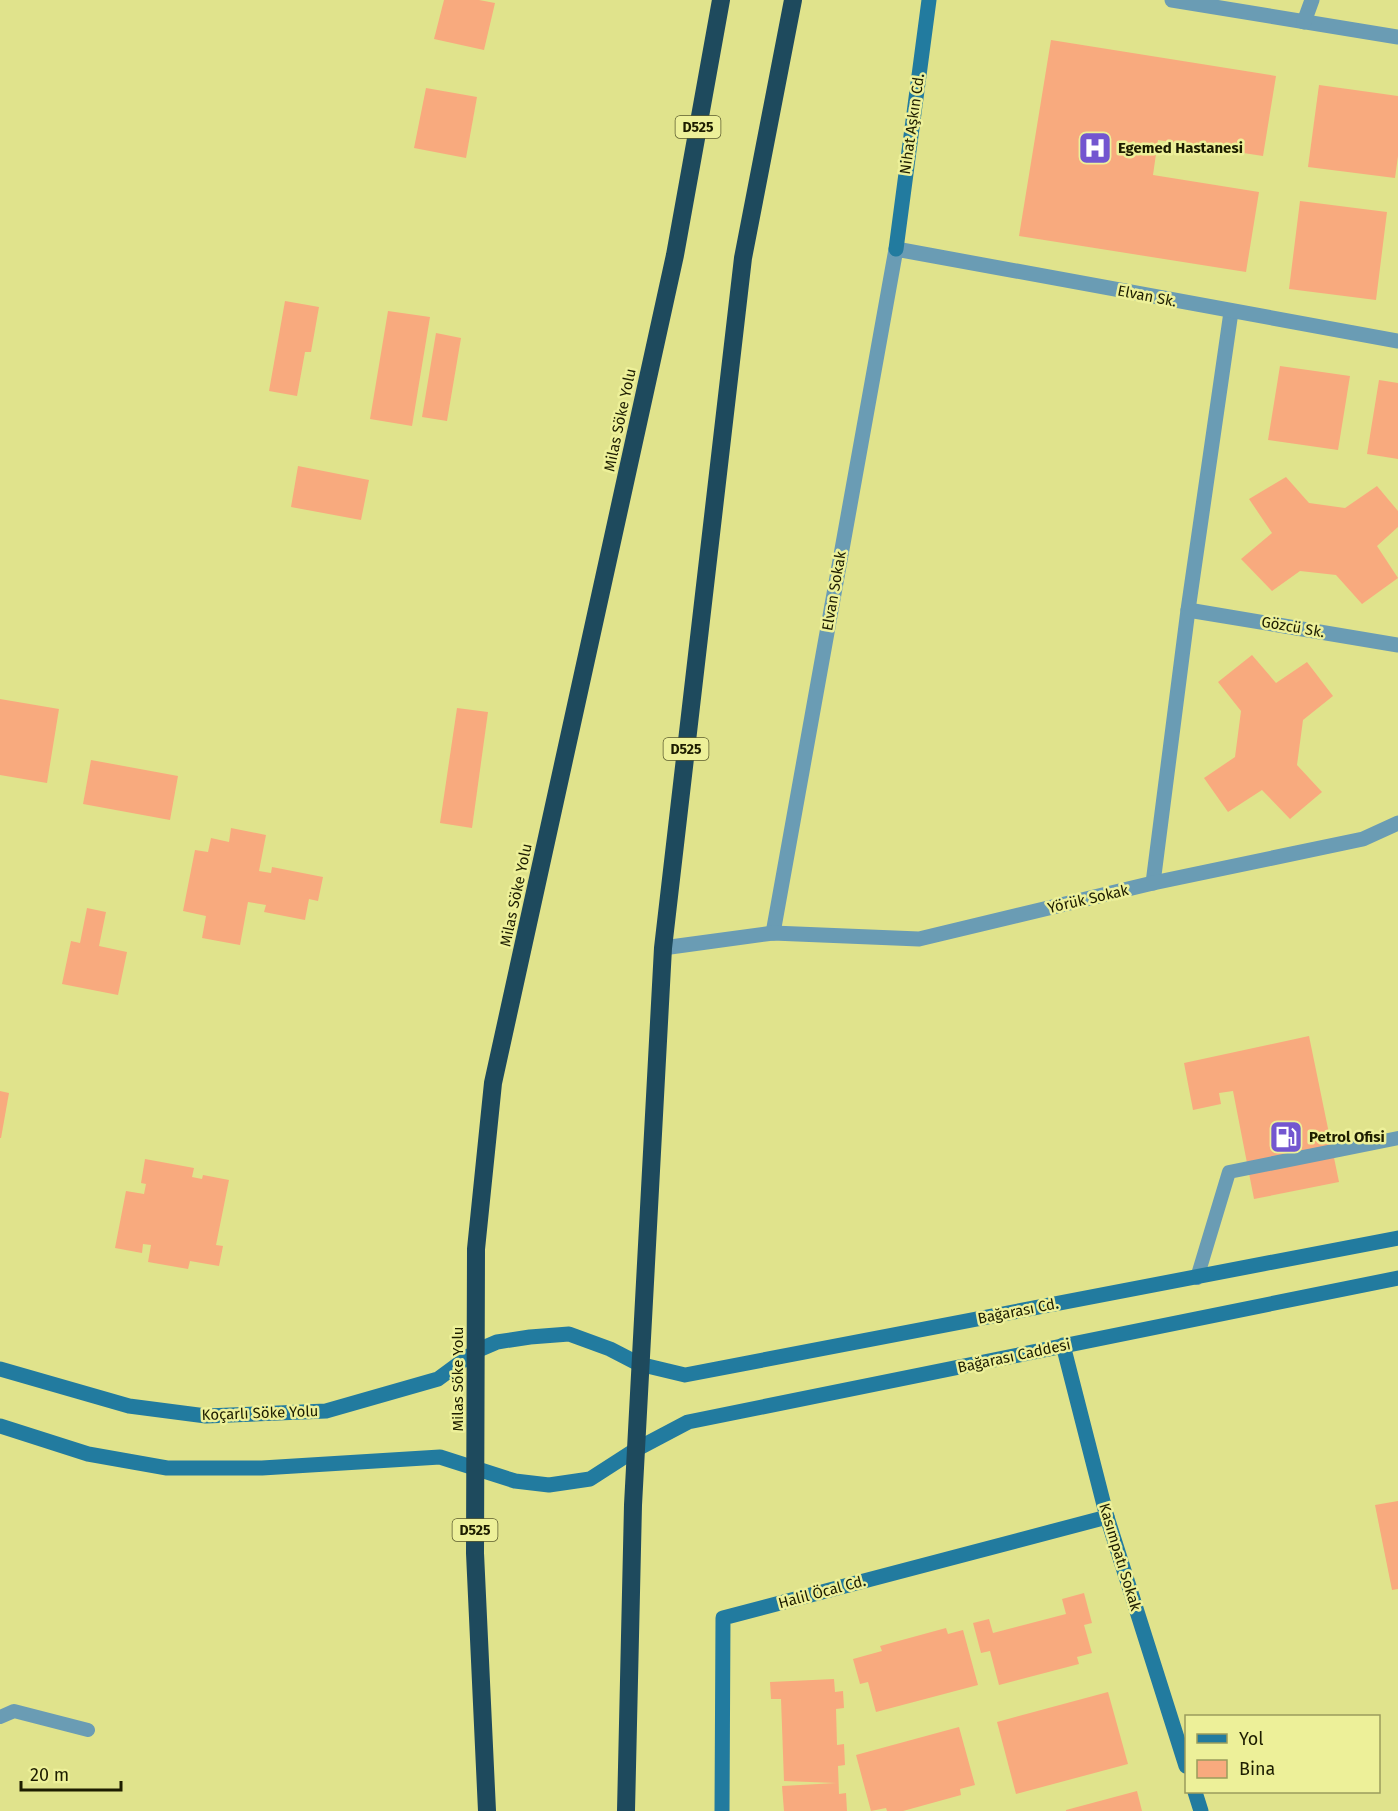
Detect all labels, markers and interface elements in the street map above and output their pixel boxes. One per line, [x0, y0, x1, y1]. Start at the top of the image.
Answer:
street label: Nihat Aşkın Cd. [896, 72, 928, 176]
road number: D525 [676, 116, 720, 138]
hospital icon: Egemed Hastanesi [1077, 130, 1113, 166]
place label: Egemed Hastanesi [1118, 139, 1243, 157]
street label: Elvan Sk. [1116, 281, 1178, 311]
street label: Milas Söke Yolu [600, 367, 640, 473]
street label: Elvan Sokak [818, 550, 850, 632]
street label: Gözcü Sk. [1260, 613, 1326, 641]
road number: D525 [664, 738, 708, 760]
street label: Milas Söke Yolu [496, 842, 536, 948]
street label: Yörük Sokak [1046, 881, 1131, 917]
fuel station icon: Petrol Ofisi [1268, 1119, 1304, 1155]
place label: Petrol Ofisi [1309, 1128, 1385, 1146]
street label: Bağarası Cd. [976, 1294, 1060, 1328]
street label: Milas Söke Yolu [449, 1326, 467, 1432]
street label: Bağarası Caddesi [956, 1335, 1072, 1377]
street label: Koçarlı Söke Yolu [201, 1402, 319, 1424]
street label: Kasımpatı Sokak [1095, 1501, 1145, 1613]
road number: D525 [452, 1519, 498, 1541]
street label: Halil Öcal Cd. [776, 1572, 868, 1612]
legend [1185, 1715, 1380, 1793]
text: Yol [1239, 1728, 1264, 1750]
scale bar [21, 1754, 122, 1792]
text: Bina [1239, 1758, 1275, 1780]
text: 20 m [30, 1764, 69, 1786]

